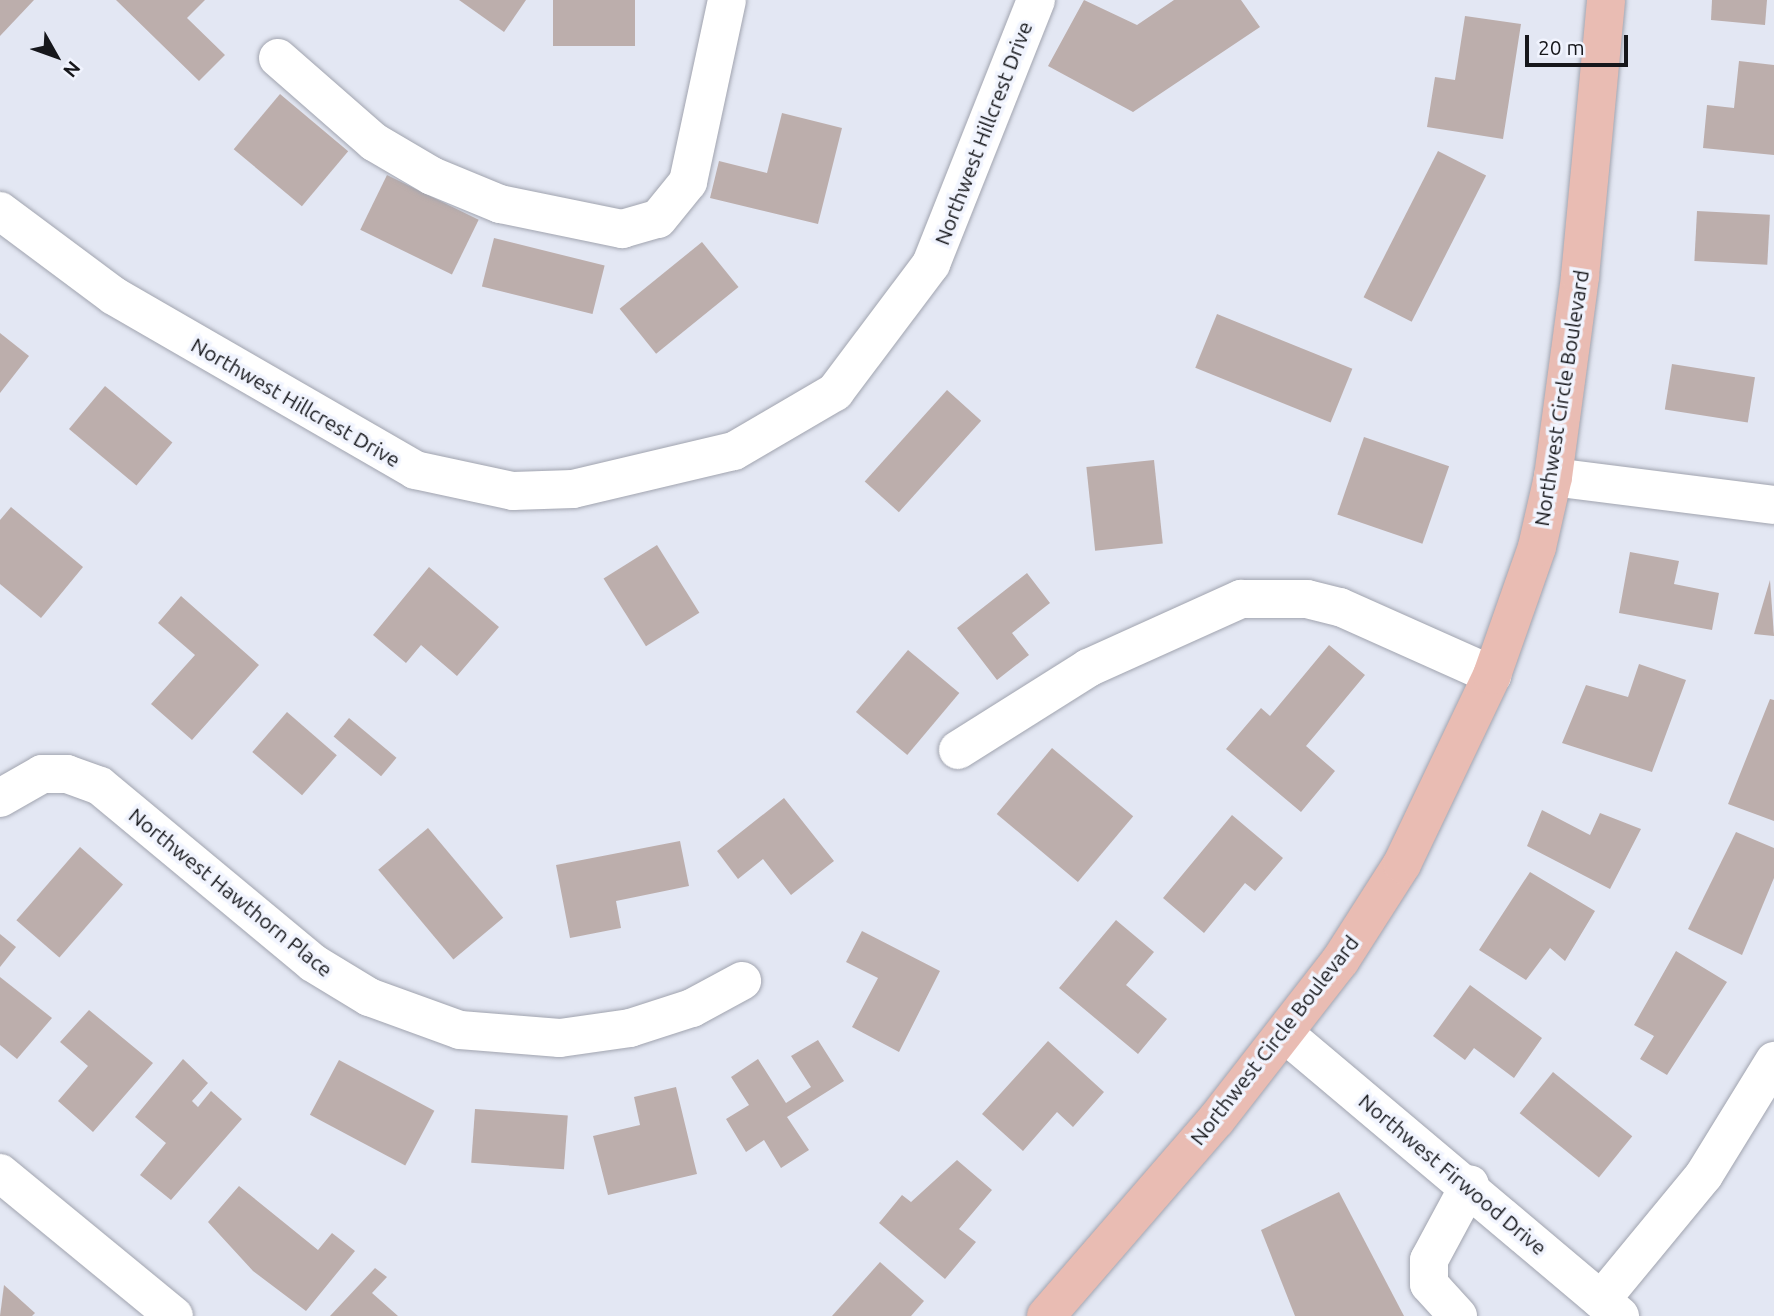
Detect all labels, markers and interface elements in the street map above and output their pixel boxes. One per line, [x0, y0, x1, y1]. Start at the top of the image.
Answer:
street label: Northwest Hillcrest Drive [929, 18, 1037, 248]
north arrow [21, 21, 91, 91]
scale bar [1529, 21, 1632, 65]
text: 20 m [1538, 35, 1585, 59]
text: N [59, 57, 85, 82]
street label: Northwest Circle Boulevard [1528, 268, 1594, 528]
street label: Northwest Hillcrest Drive [187, 332, 405, 472]
street label: Northwest Hawthorn Place [124, 802, 338, 982]
street label: Northwest Circle Boulevard [1184, 930, 1364, 1150]
street label: Northwest Firwood Drive [1354, 1088, 1552, 1260]

